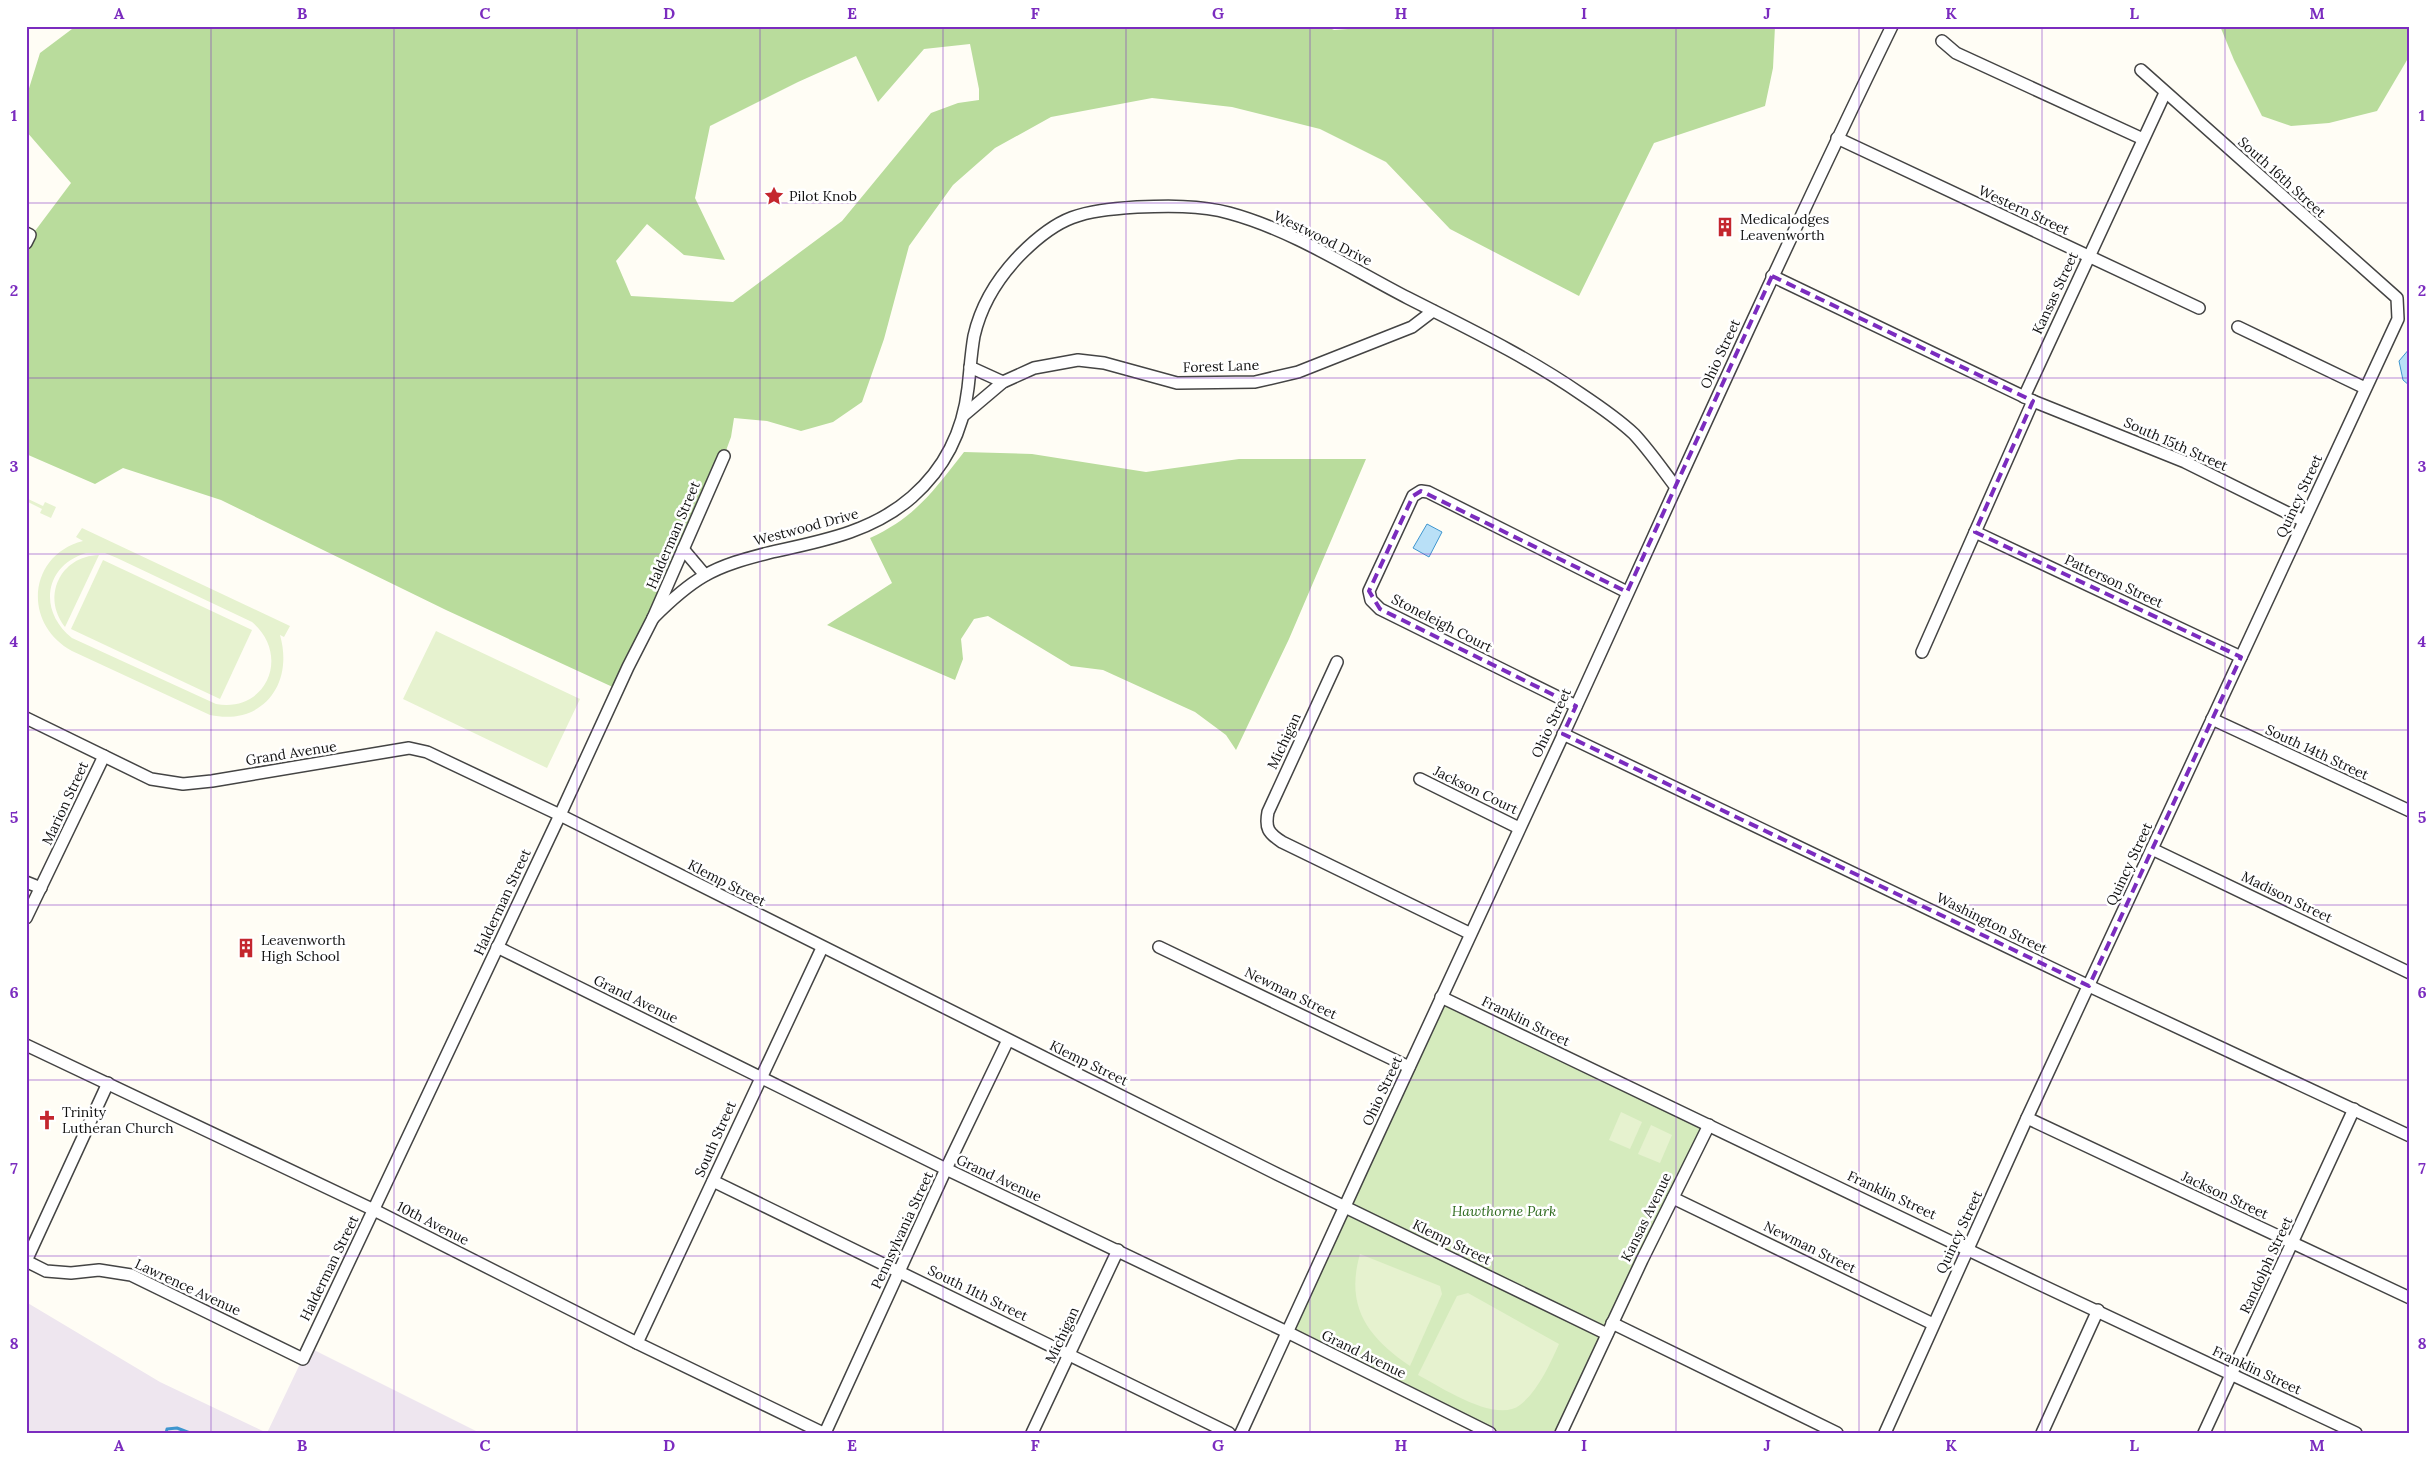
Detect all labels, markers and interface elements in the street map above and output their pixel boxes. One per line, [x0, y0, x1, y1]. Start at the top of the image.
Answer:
text: A [114, 3, 125, 23]
text: B [297, 3, 308, 23]
text: C [479, 3, 491, 23]
text: D [663, 3, 675, 23]
text: E [847, 3, 857, 23]
text: F [1030, 3, 1040, 23]
text: G [1212, 3, 1224, 23]
text: H [1395, 3, 1408, 23]
text: I [1581, 3, 1587, 23]
text: J [1763, 3, 1771, 23]
text: K [1945, 3, 1957, 23]
text: L [2129, 3, 2139, 23]
text: M [2309, 3, 2325, 23]
text: 1 [11, 105, 17, 125]
text: 1 [2419, 105, 2425, 125]
street label: South 16th Street [2234, 133, 2330, 222]
street label: Western Street [1976, 181, 2073, 239]
place icon: Pilot Knob [763, 185, 785, 207]
place label: Pilot Knob [789, 187, 857, 205]
street label: Westwood Drive [1271, 206, 1376, 270]
place label: Medicalodges Leavenworth [1740, 210, 1829, 244]
building icon: Medicalodges Leavenworth [1714, 216, 1736, 238]
street label: Kansas Street [2028, 248, 2082, 337]
text: 2 [10, 280, 18, 300]
text: 2 [2418, 280, 2426, 300]
street label: Ohio Street [1696, 316, 1744, 392]
street label: Forest Lane [1182, 356, 1260, 376]
street label: South 15th Street [2121, 413, 2231, 475]
street label: Quincy Street [2272, 451, 2326, 541]
text: 3 [10, 456, 19, 476]
text: 3 [2418, 456, 2427, 476]
street label: Halderman Street [642, 478, 704, 592]
street label: Westwood Drive [752, 504, 861, 550]
street label: Patterson Street [2062, 550, 2167, 612]
street label: Stoneleigh Court [1388, 590, 1496, 656]
text: 4 [10, 631, 19, 651]
text: 4 [2418, 631, 2427, 651]
street label: Ohio Street [1527, 685, 1575, 761]
street label: Michigan [1263, 710, 1305, 772]
street label: South 14th Street [2263, 720, 2372, 784]
street label: Grand Avenue [244, 737, 338, 769]
street label: Marion Street [38, 758, 92, 848]
street label: Jackson Court [1430, 761, 1522, 819]
text: 5 [10, 807, 19, 827]
text: 5 [2418, 807, 2427, 827]
street label: Quincy Street [2102, 819, 2156, 909]
street label: Halderman Street [469, 845, 535, 958]
street label: Klemp Street [685, 856, 770, 911]
street label: Madison Street [2239, 867, 2336, 927]
street label: Washington Street [1934, 888, 2051, 958]
place label: Leavenworth High School [261, 931, 346, 965]
building icon: Leavenworth High School [235, 937, 257, 959]
street label: Newman Street [1242, 963, 1341, 1023]
street label: Grand Avenue [591, 971, 682, 1027]
text: 6 [9, 982, 19, 1002]
text: 6 [2417, 982, 2427, 1002]
street label: Franklin Street [1479, 992, 1574, 1050]
street label: Klemp Street [1047, 1036, 1132, 1090]
street label: Ohio Street [1358, 1053, 1406, 1129]
street label: South Street [690, 1098, 740, 1180]
place label: Trinity Lutheran Church [62, 1103, 174, 1137]
church icon: Trinity Lutheran Church [36, 1109, 58, 1131]
street label: Grand Avenue [954, 1150, 1045, 1206]
text: 7 [10, 1158, 18, 1178]
text: 7 [2418, 1158, 2426, 1178]
street label: Franklin Street [1845, 1166, 1940, 1224]
street label: Jackson Street [2178, 1167, 2272, 1223]
street label: Pennsylvania Street [867, 1168, 937, 1292]
street label: Kansas Avenue [1617, 1169, 1675, 1264]
street label: Quincy Street [1932, 1187, 1986, 1277]
street label: 10th Avenue [394, 1197, 473, 1249]
park label: Hawthorne Park [1452, 1202, 1556, 1220]
street label: Halderman Street [296, 1212, 363, 1324]
street label: Randolph Street [2236, 1213, 2297, 1316]
street label: Klemp Street [1410, 1215, 1495, 1269]
street label: Newman Street [1761, 1217, 1860, 1277]
street label: Lawrence Avenue [132, 1255, 244, 1320]
street label: South 11th Street [925, 1261, 1032, 1325]
street label: Michigan [1041, 1304, 1083, 1366]
street label: Grand Avenue [1319, 1326, 1410, 1382]
text: 8 [9, 1333, 19, 1353]
text: 8 [2417, 1333, 2427, 1353]
street label: Franklin Street [2210, 1341, 2305, 1399]
text: A [114, 1435, 125, 1455]
text: B [297, 1435, 308, 1455]
text: C [479, 1435, 491, 1455]
text: D [663, 1435, 675, 1455]
text: E [847, 1435, 857, 1455]
text: F [1030, 1435, 1040, 1455]
text: G [1212, 1435, 1224, 1455]
text: H [1395, 1435, 1408, 1455]
text: I [1581, 1435, 1587, 1455]
text: J [1763, 1435, 1771, 1455]
text: K [1945, 1435, 1957, 1455]
text: L [2129, 1435, 2139, 1455]
text: M [2309, 1435, 2325, 1455]

